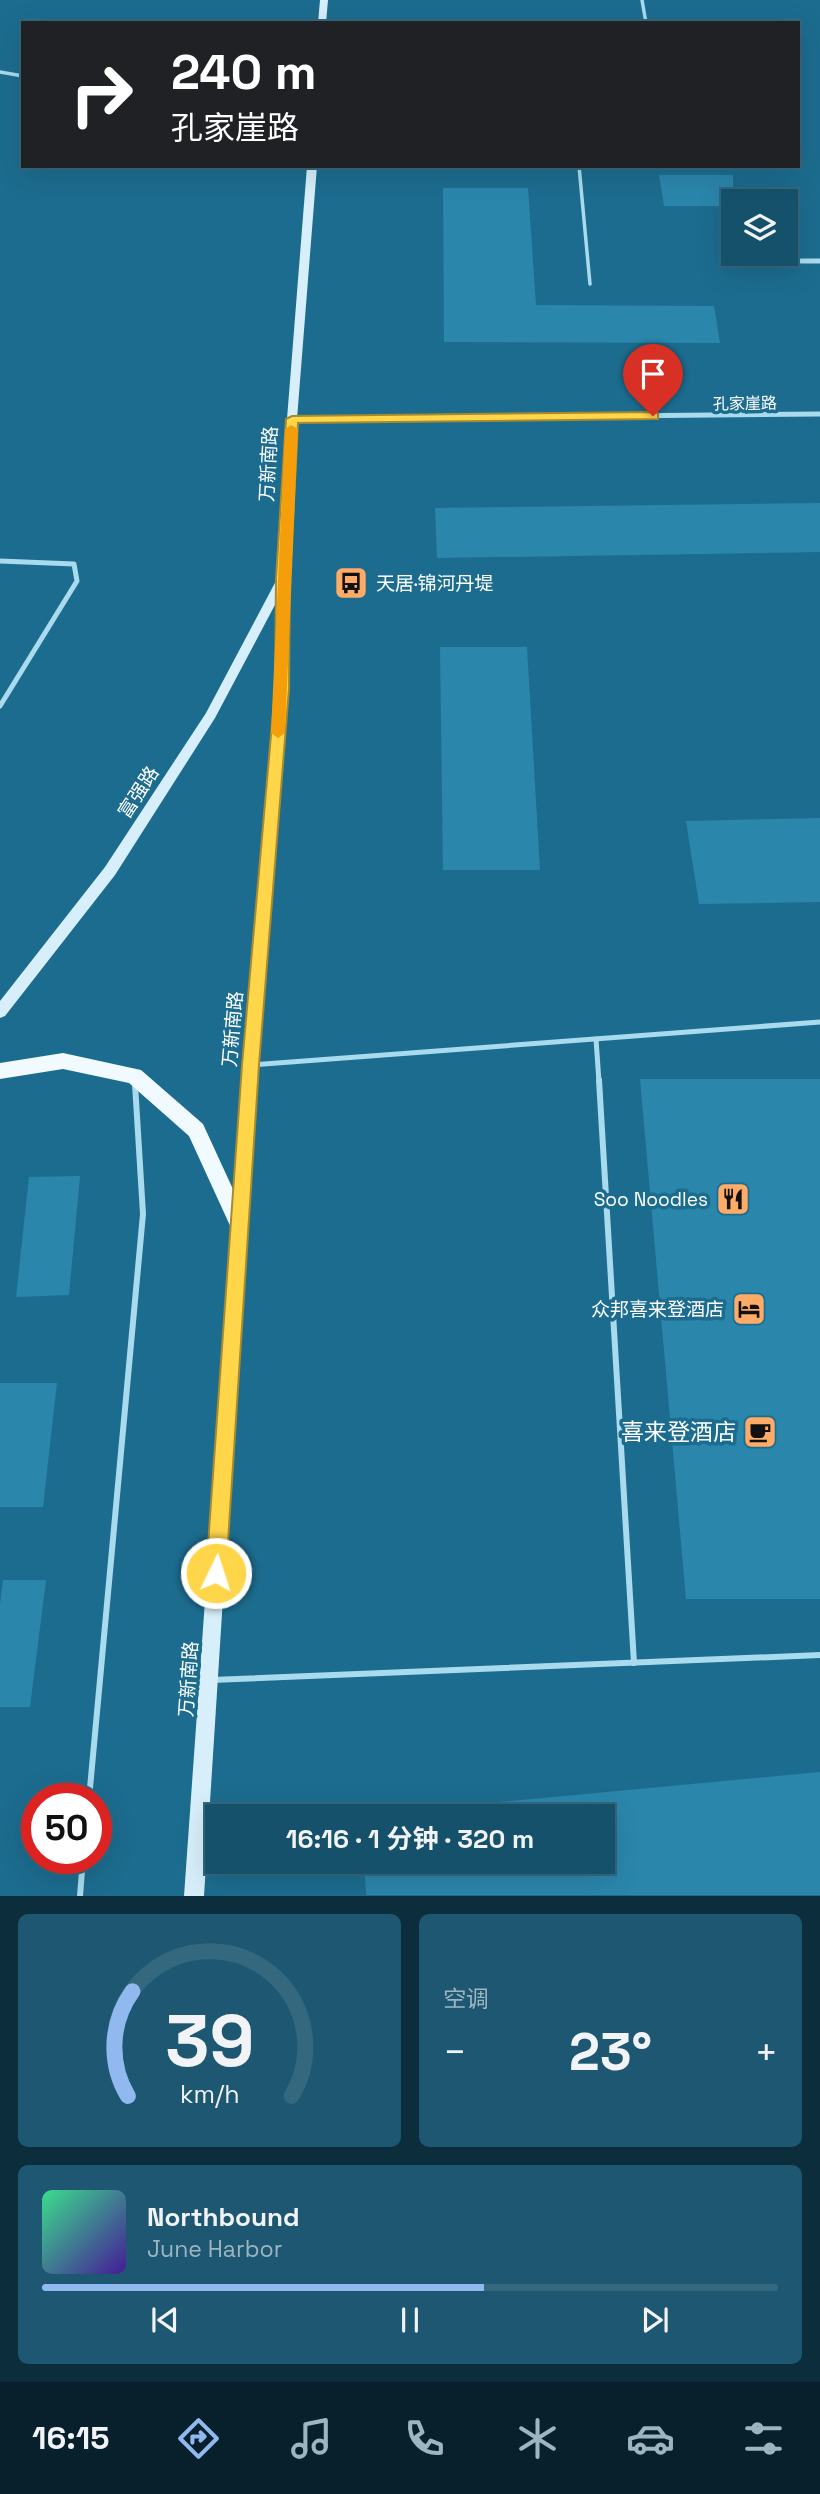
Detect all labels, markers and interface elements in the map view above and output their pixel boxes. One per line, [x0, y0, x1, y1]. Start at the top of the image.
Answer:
text: 240 m [171, 41, 317, 103]
icon: right [56, 49, 147, 140]
text: 孔家崖路 [171, 108, 299, 148]
map controls [721, 189, 798, 266]
button: layers [721, 189, 798, 266]
pin [623, 344, 683, 416]
icon: arrive [634, 355, 672, 393]
street label: 孔家崖路 [713, 392, 777, 415]
street label: 万新南路 [254, 425, 283, 503]
bus stop icon: 天居·锦河丹堤 [332, 564, 370, 602]
place label: 天居·锦河丹堤 [376, 571, 494, 596]
street label: 富强路 [112, 762, 164, 823]
street label: 万新南路 [217, 990, 248, 1068]
restaurant icon: Soo Noodles [714, 1180, 752, 1218]
place label: Soo Noodles [594, 1187, 708, 1212]
hotel icon: 众邦喜来登酒店 [730, 1290, 768, 1328]
place label: 众邦喜来登酒店 [591, 1297, 724, 1322]
cafe icon: 喜来登酒店 [741, 1413, 779, 1451]
place label: 喜来登酒店 [621, 1417, 736, 1447]
position arrow [179, 1536, 253, 1610]
street label: 万新南路 [173, 1640, 204, 1718]
speed limit sign: 50 [21, 1783, 112, 1874]
text: 16:16 · 1 分钟 · 320 m [286, 1822, 534, 1856]
text: 空调 [443, 1984, 489, 2014]
text: 39 [165, 1995, 254, 2088]
text: 23° [569, 2019, 652, 2085]
text: − [443, 2028, 467, 2076]
text: + [754, 2028, 778, 2076]
text: km/h [180, 2078, 239, 2110]
text: Northbound [147, 2200, 300, 2234]
text: June Harbor [147, 2234, 282, 2264]
icon: previous [146, 2301, 184, 2339]
icon: pause [391, 2301, 429, 2339]
icon: next [636, 2301, 674, 2339]
icon: directions [174, 2414, 223, 2463]
icon: music [287, 2414, 336, 2463]
icon: phone [400, 2414, 449, 2463]
icon: climate [513, 2414, 562, 2463]
icon: car [626, 2414, 675, 2463]
icon: filters [739, 2414, 788, 2463]
text: 16:15 [32, 2418, 109, 2458]

